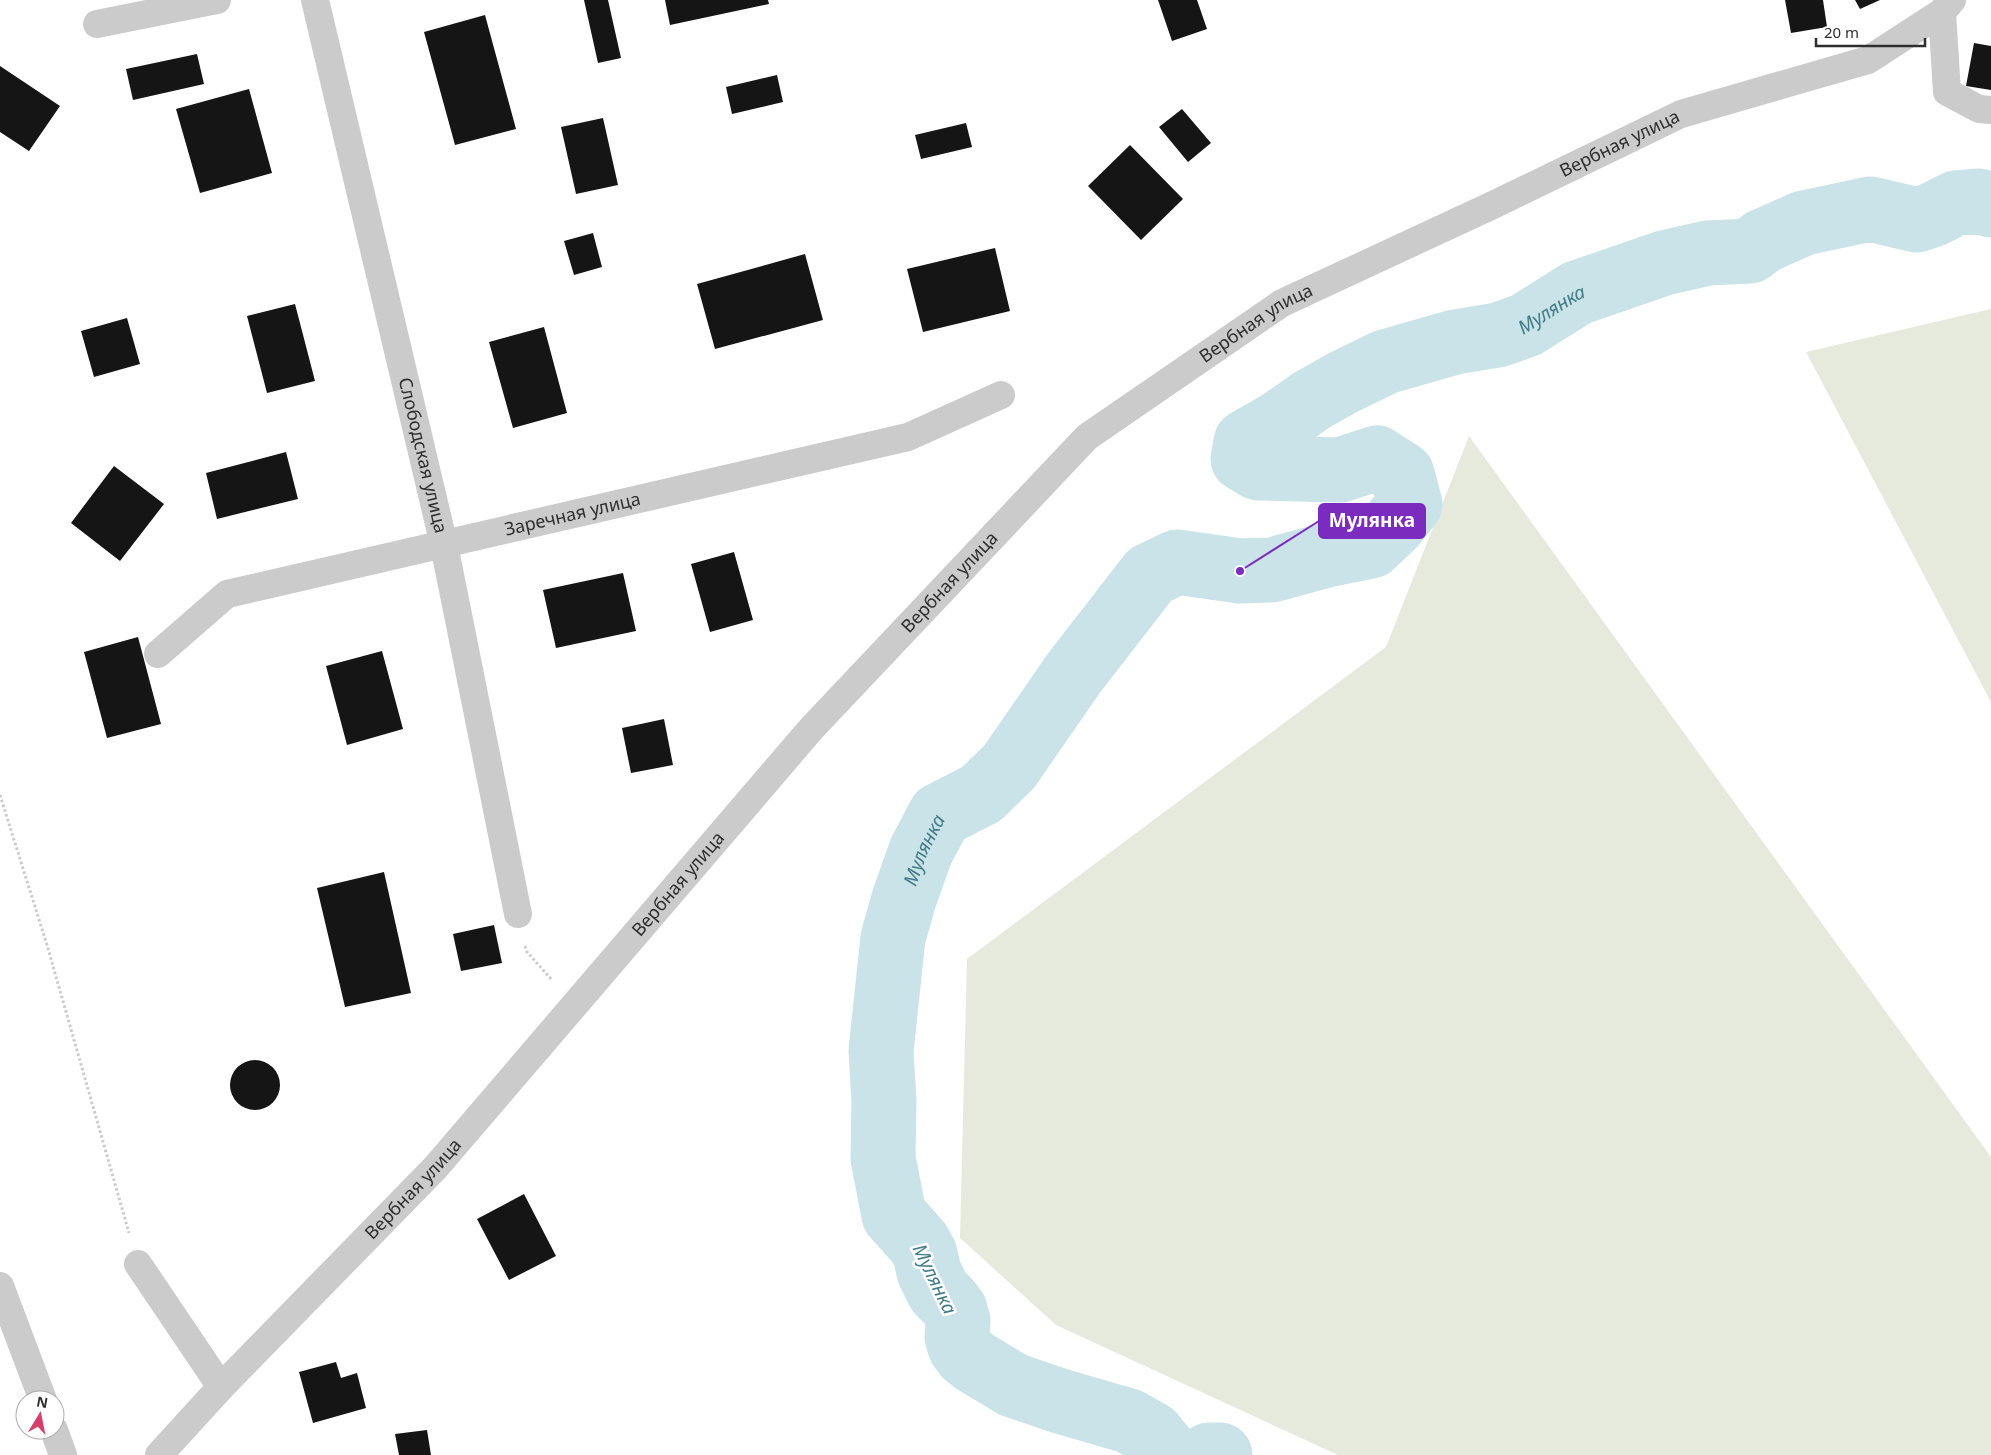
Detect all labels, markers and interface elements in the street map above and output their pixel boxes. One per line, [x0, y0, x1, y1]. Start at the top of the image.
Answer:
scale bar [1816, 15, 1925, 47]
text: 20 m [1824, 22, 1859, 42]
street label: Вербная улица [1555, 104, 1683, 182]
street label: Вербная улица [1194, 277, 1316, 368]
water label: Мулянка [1513, 278, 1589, 340]
street label: Слободская улица [394, 375, 454, 535]
street label: Заречная улица [502, 486, 643, 541]
callout: Мулянка [1319, 504, 1425, 538]
text: Мулянка [1329, 507, 1415, 533]
street label: Вербная улица [895, 526, 1002, 637]
water label: Мулянка [897, 809, 951, 889]
street label: Вербная улица [626, 826, 729, 941]
street label: Вербная улица [359, 1133, 466, 1244]
water label: Мулянка [907, 1239, 963, 1319]
north arrow [15, 1390, 65, 1440]
text: N [35, 1391, 50, 1412]

